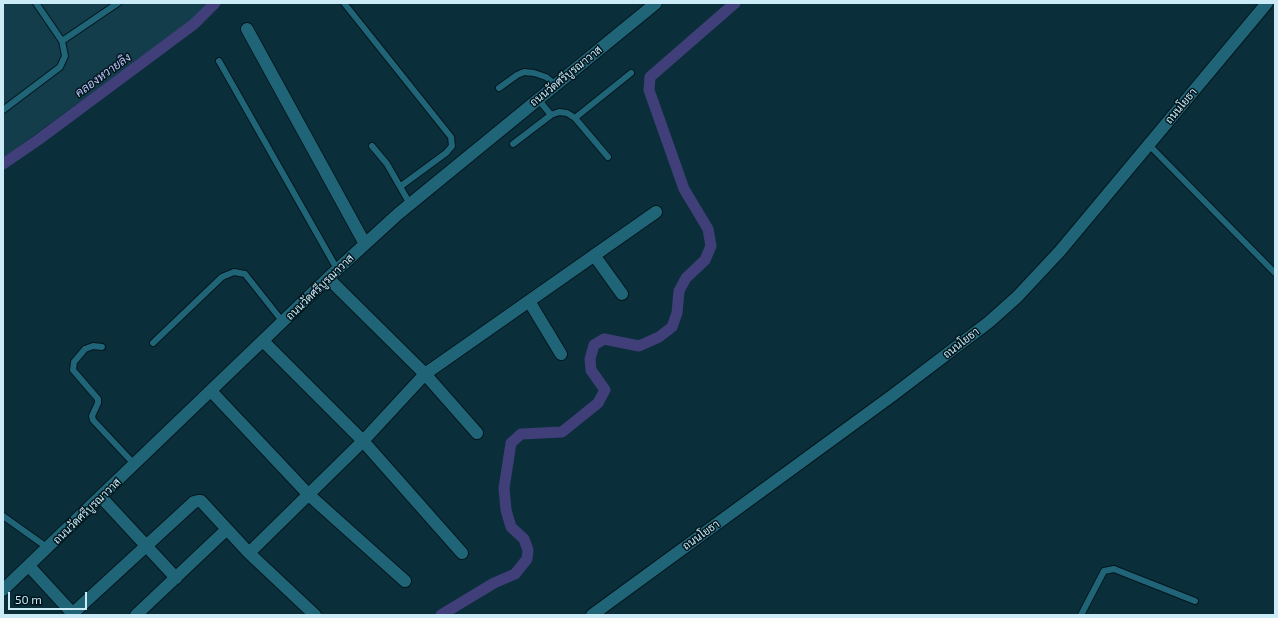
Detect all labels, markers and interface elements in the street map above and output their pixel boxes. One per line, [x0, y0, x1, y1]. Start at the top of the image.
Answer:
street label: ถนนวัดศรีบูรณาวาส [527, 43, 605, 109]
water label: คลองหวายลิง [72, 50, 134, 100]
street label: ถนนโยธา [1162, 86, 1200, 126]
street label: ถนนวัดศรีบูรณาวาส [283, 251, 357, 323]
street label: ถนนโยธา [940, 325, 982, 361]
street label: ถนนวัดศรีบูรณาวาส [50, 475, 124, 547]
street label: ถนนโยธา [680, 517, 722, 553]
scale bar [10, 584, 89, 610]
text: 50 m [15, 592, 42, 606]

